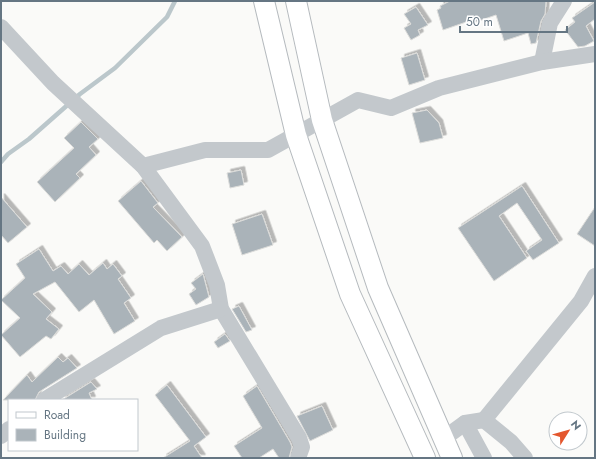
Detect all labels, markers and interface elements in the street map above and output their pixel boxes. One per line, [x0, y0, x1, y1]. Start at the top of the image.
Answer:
scale bar [460, 8, 567, 34]
text: 50 m [466, 13, 493, 31]
legend [8, 399, 138, 451]
text: Road [44, 406, 70, 424]
north arrow [548, 411, 588, 451]
text: N [567, 417, 585, 433]
text: Building [44, 426, 86, 444]

